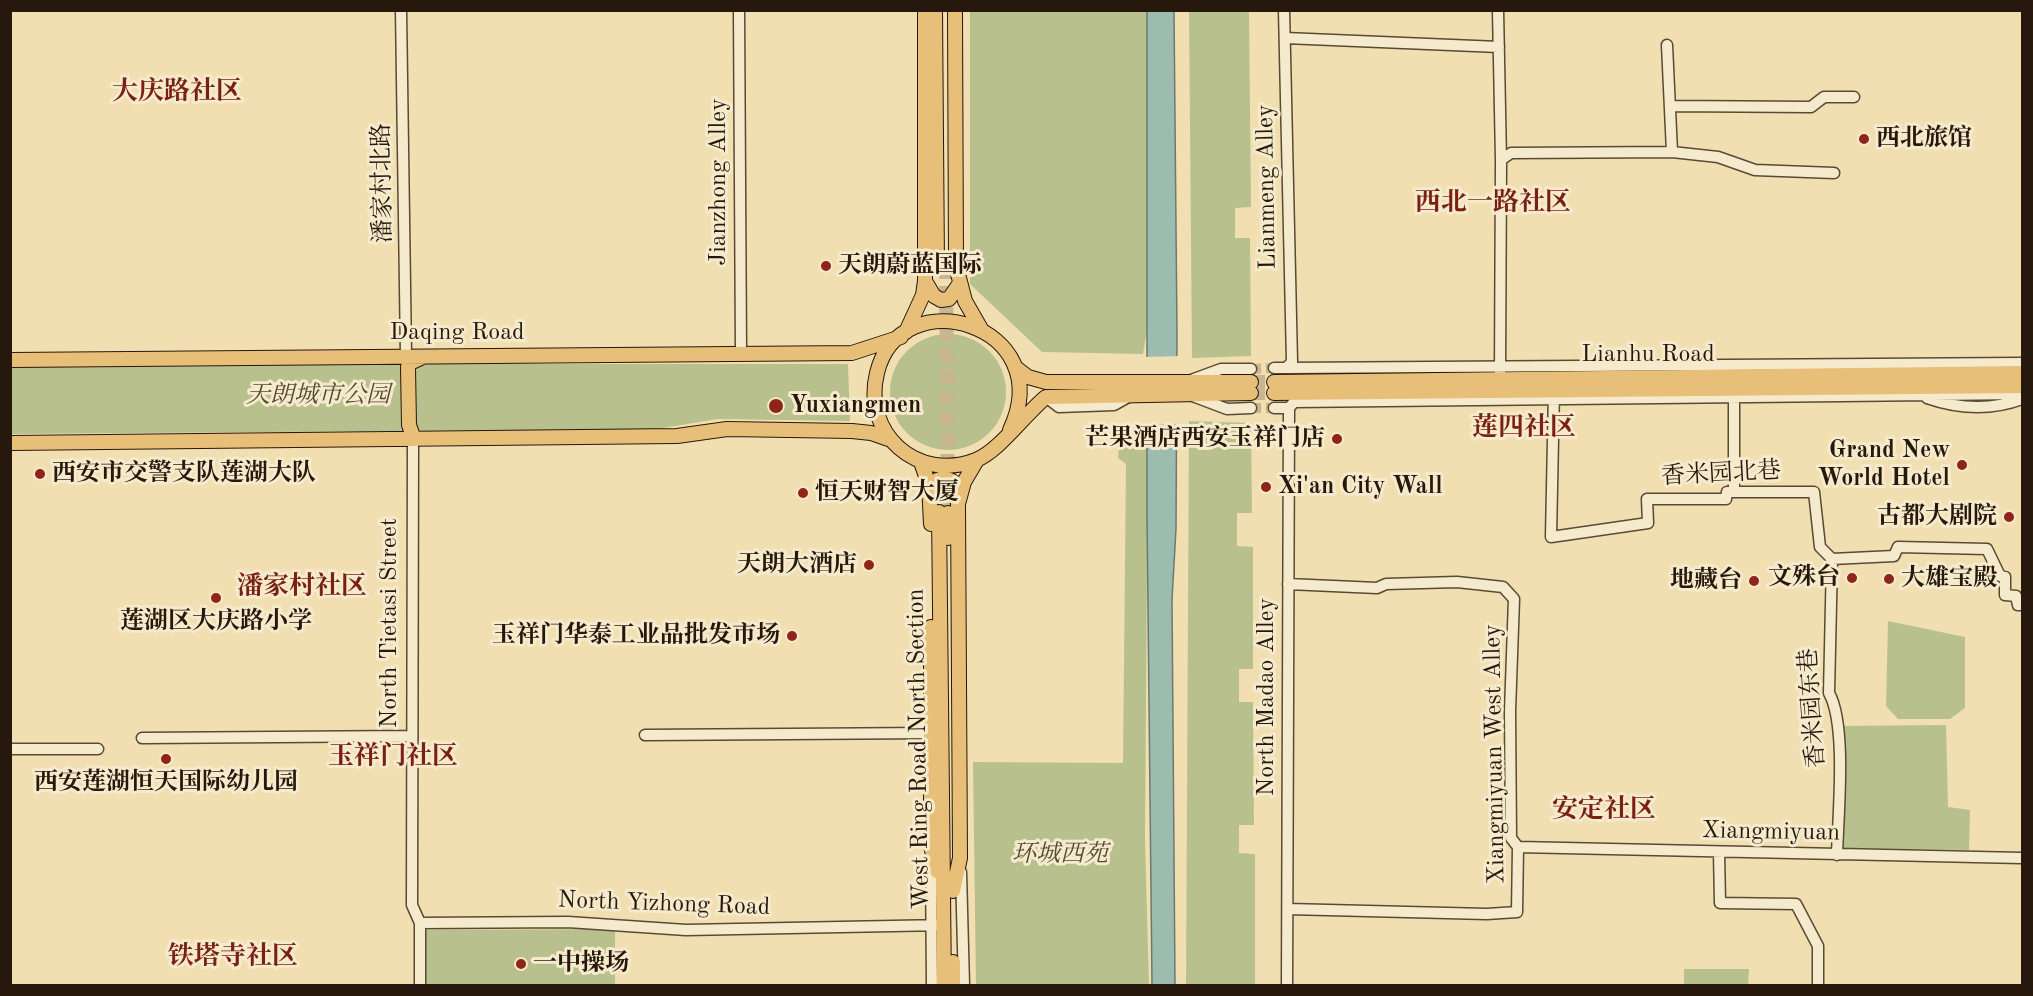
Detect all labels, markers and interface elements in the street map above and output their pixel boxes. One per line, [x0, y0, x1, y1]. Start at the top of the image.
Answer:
district label: 大庆路社区 [112, 76, 242, 108]
street label: Jianzhong Alley [705, 98, 733, 266]
street label: Lianmeng Alley [1251, 104, 1283, 270]
street label: 潘家村北路 [368, 123, 398, 243]
place label: 西北旅馆 [1876, 125, 1972, 153]
marker: 西北旅馆 [1857, 132, 1871, 146]
district label: 西北一路社区 [1415, 187, 1571, 219]
place label: 天朗蔚蓝国际 [838, 252, 982, 280]
marker: 天朗蔚蓝国际 [819, 259, 833, 273]
street label: Daqing Road [389, 319, 525, 347]
street label: Lianhu Road [1581, 341, 1715, 369]
park label: 天朗城市公园 [246, 382, 390, 410]
place label: Yuxiangmen [790, 392, 921, 420]
marker: Yuxiangmen [767, 397, 785, 415]
district label: 莲四社区 [1472, 412, 1576, 444]
place label: 芒果酒店西安玉祥门店 [1085, 425, 1325, 453]
marker: 芒果酒店西安玉祥门店 [1330, 432, 1344, 446]
place label: Grand New World Hotel [1818, 437, 1950, 493]
street label: 香米园北巷 [1660, 456, 1782, 492]
marker: Grand New World Hotel [1955, 458, 1969, 472]
place label: 西安市交警支队莲湖大队 [52, 460, 316, 488]
marker: 西安市交警支队莲湖大队 [33, 467, 47, 481]
place label: Xi'an City Wall [1278, 473, 1443, 501]
place label: 恒天财智大厦 [815, 479, 959, 507]
marker: Xi'an City Wall [1259, 480, 1273, 494]
marker: 恒天财智大厦 [796, 486, 810, 500]
place label: 古都大剧院 [1877, 503, 1997, 531]
marker: 古都大剧院 [2002, 510, 2016, 524]
street label: North Tietasi Street [376, 518, 404, 728]
place label: 天朗大酒店 [737, 551, 857, 579]
marker: 天朗大酒店 [862, 558, 876, 572]
place label: 文殊台 [1768, 564, 1840, 592]
place label: 大雄宝殿 [1901, 565, 1997, 593]
place label: 地藏台 [1670, 567, 1742, 595]
district label: 潘家村社区 [237, 571, 367, 603]
marker: 文殊台 [1845, 571, 1859, 585]
marker: 大雄宝殿 [1882, 572, 1896, 586]
marker: 地藏台 [1747, 574, 1761, 588]
street label: West Ring Road North Section [902, 588, 936, 910]
marker: 莲湖区大庆路小学 [209, 591, 223, 605]
street label: North Madao Alley [1253, 598, 1281, 796]
place label: 莲湖区大庆路小学 [120, 608, 312, 636]
place label: 玉祥门华泰工业品批发市场 [492, 622, 780, 650]
street label: Xiangmiyuan West Alley [1478, 624, 1512, 884]
marker: 玉祥门华泰工业品批发市场 [785, 629, 799, 643]
street label: 香米园东巷 [1794, 647, 1832, 769]
district label: 玉祥门社区 [328, 741, 458, 773]
marker: 西安莲湖恒天国际幼儿园 [159, 752, 173, 766]
place label: 西安莲湖恒天国际幼儿园 [34, 769, 298, 797]
district label: 安定社区 [1552, 794, 1656, 826]
street label: Xiangmiyuan [1702, 816, 1840, 848]
park label: 环城西苑 [1012, 841, 1108, 869]
street label: North Yizhong Road [557, 886, 771, 922]
district label: 铁塔寺社区 [168, 941, 298, 973]
place label: 一中操场 [533, 950, 629, 978]
marker: 一中操场 [514, 957, 528, 971]

